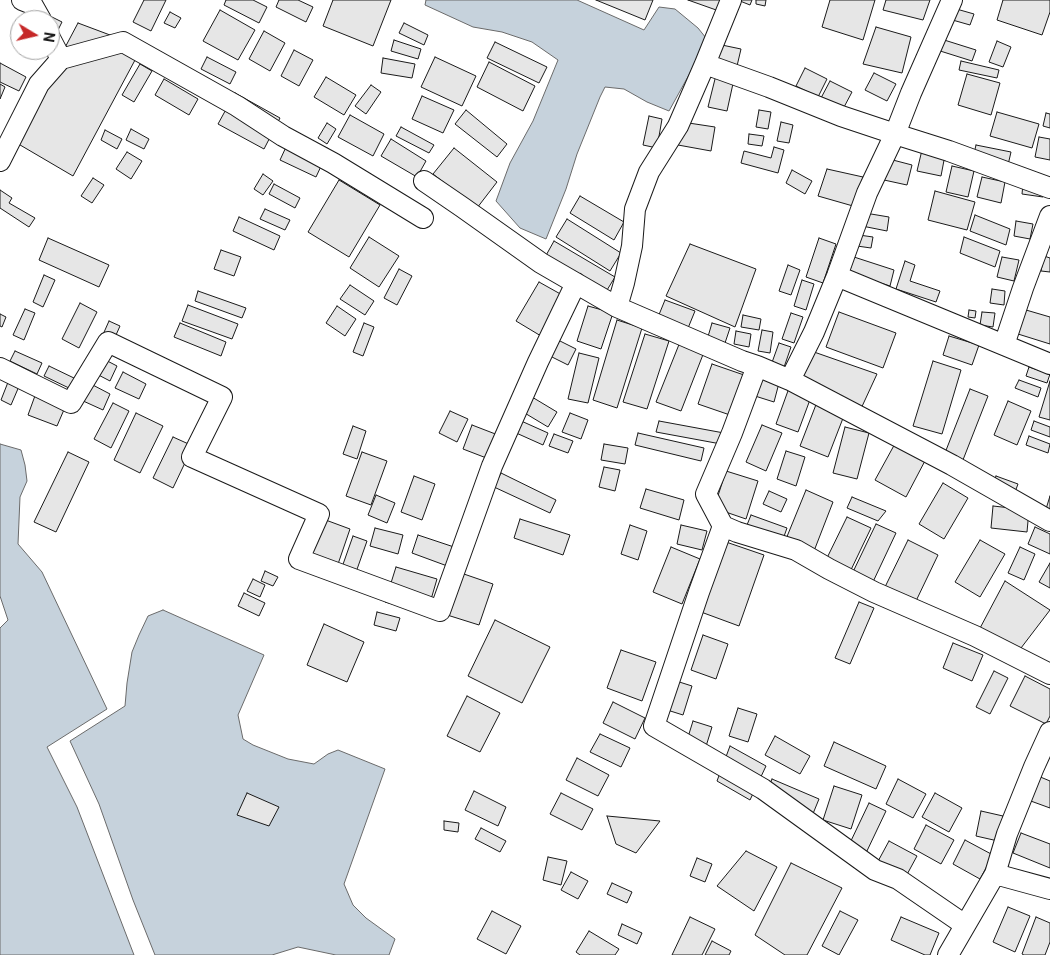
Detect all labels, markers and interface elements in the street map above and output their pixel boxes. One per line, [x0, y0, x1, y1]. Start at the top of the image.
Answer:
north arrow [10, 10, 60, 60]
text: N [40, 31, 58, 43]

